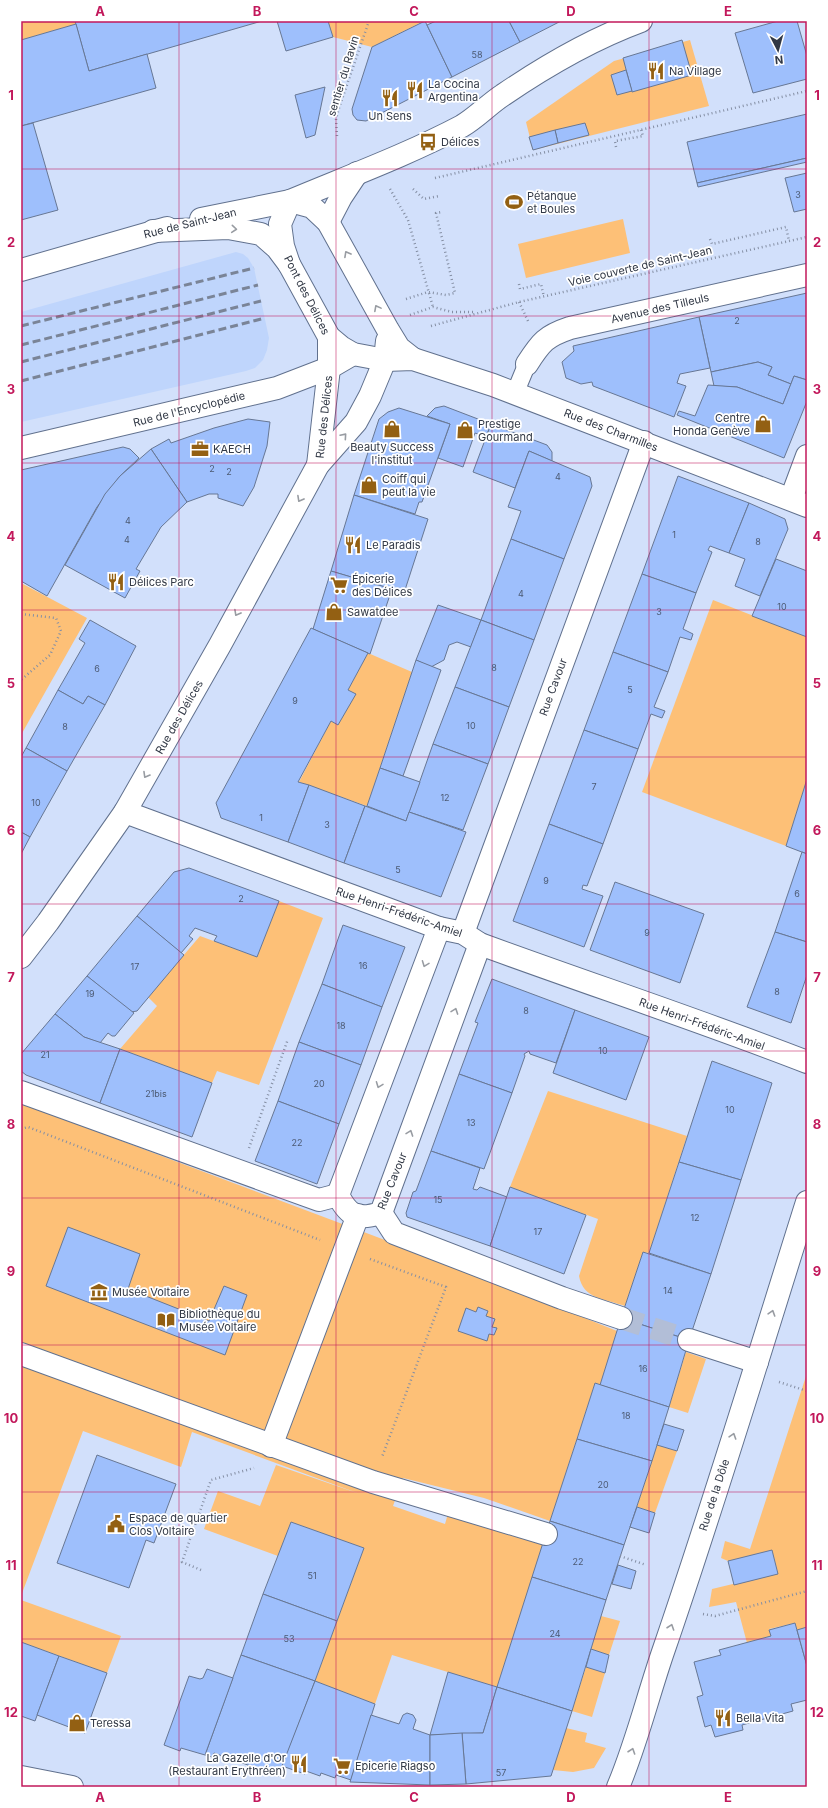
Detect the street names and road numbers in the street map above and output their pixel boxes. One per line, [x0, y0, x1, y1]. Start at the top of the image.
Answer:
street label: sentier du Ravin [324, 34, 362, 118]
street label: Rue de Saint-Jean [142, 205, 238, 241]
street label: Voie couverte de Saint-Jean [567, 243, 713, 289]
street label: Pont des Délices [281, 253, 333, 337]
street label: Avenue des Tilleuls [610, 290, 711, 326]
street label: Rue des Délices [313, 375, 335, 459]
street label: Rue de l'Encyclopédie [132, 388, 246, 430]
street label: Rue des Charmilles [562, 406, 660, 455]
street label: Rue Cavour [536, 656, 570, 718]
street label: Rue des Délices [152, 677, 206, 757]
street label: Rue Henri-Frédéric-Amiel [334, 884, 464, 940]
street label: Rue Henri-Frédéric-Amiel [637, 995, 767, 1053]
street label: Rue Cavour [374, 1150, 410, 1212]
street label: Rue de la Dôle [696, 1457, 732, 1533]

